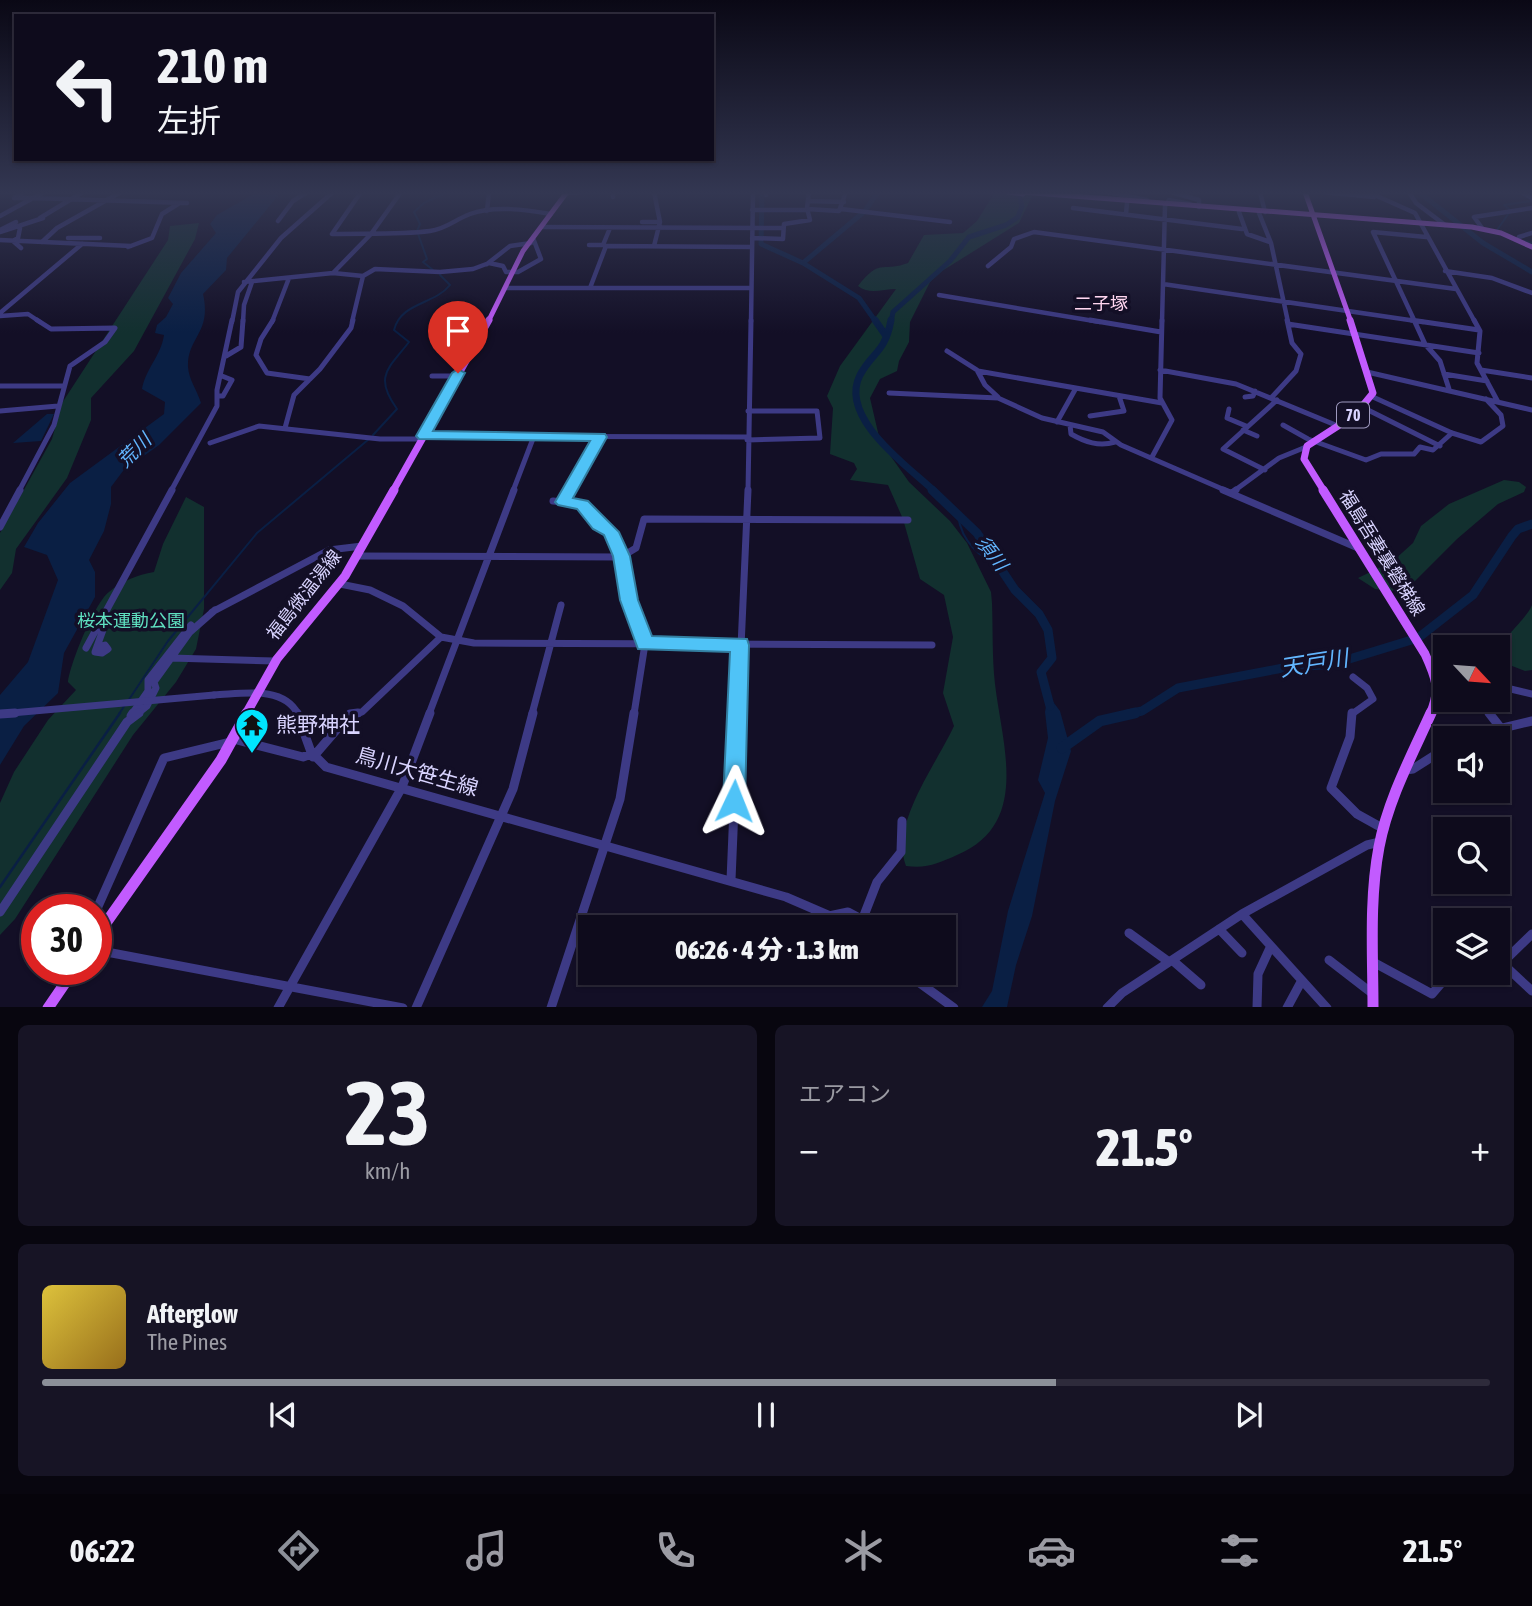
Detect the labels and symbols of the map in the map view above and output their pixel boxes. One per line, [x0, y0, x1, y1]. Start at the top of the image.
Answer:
district label: 二子塚 [1074, 293, 1128, 314]
pin [428, 301, 488, 373]
road number: 70 [1337, 402, 1369, 428]
water label: 荒川 [113, 427, 157, 471]
street label: 福島吾妻裏磐梯線 [1335, 486, 1429, 619]
water label: 須川 [972, 531, 1014, 576]
street label: 福島微温湯線 [262, 546, 345, 644]
park label: 桜本運動公園 [77, 610, 185, 631]
north arrow [1433, 635, 1510, 712]
water label: 天戸川 [1278, 644, 1353, 681]
temple icon: 熊野神社 [233, 706, 271, 755]
place label: 熊野神社 [276, 712, 360, 736]
street label: 鳥川大笹生線 [353, 742, 481, 800]
position arrow [697, 764, 771, 838]
speed limit sign: 30 [21, 894, 112, 985]

